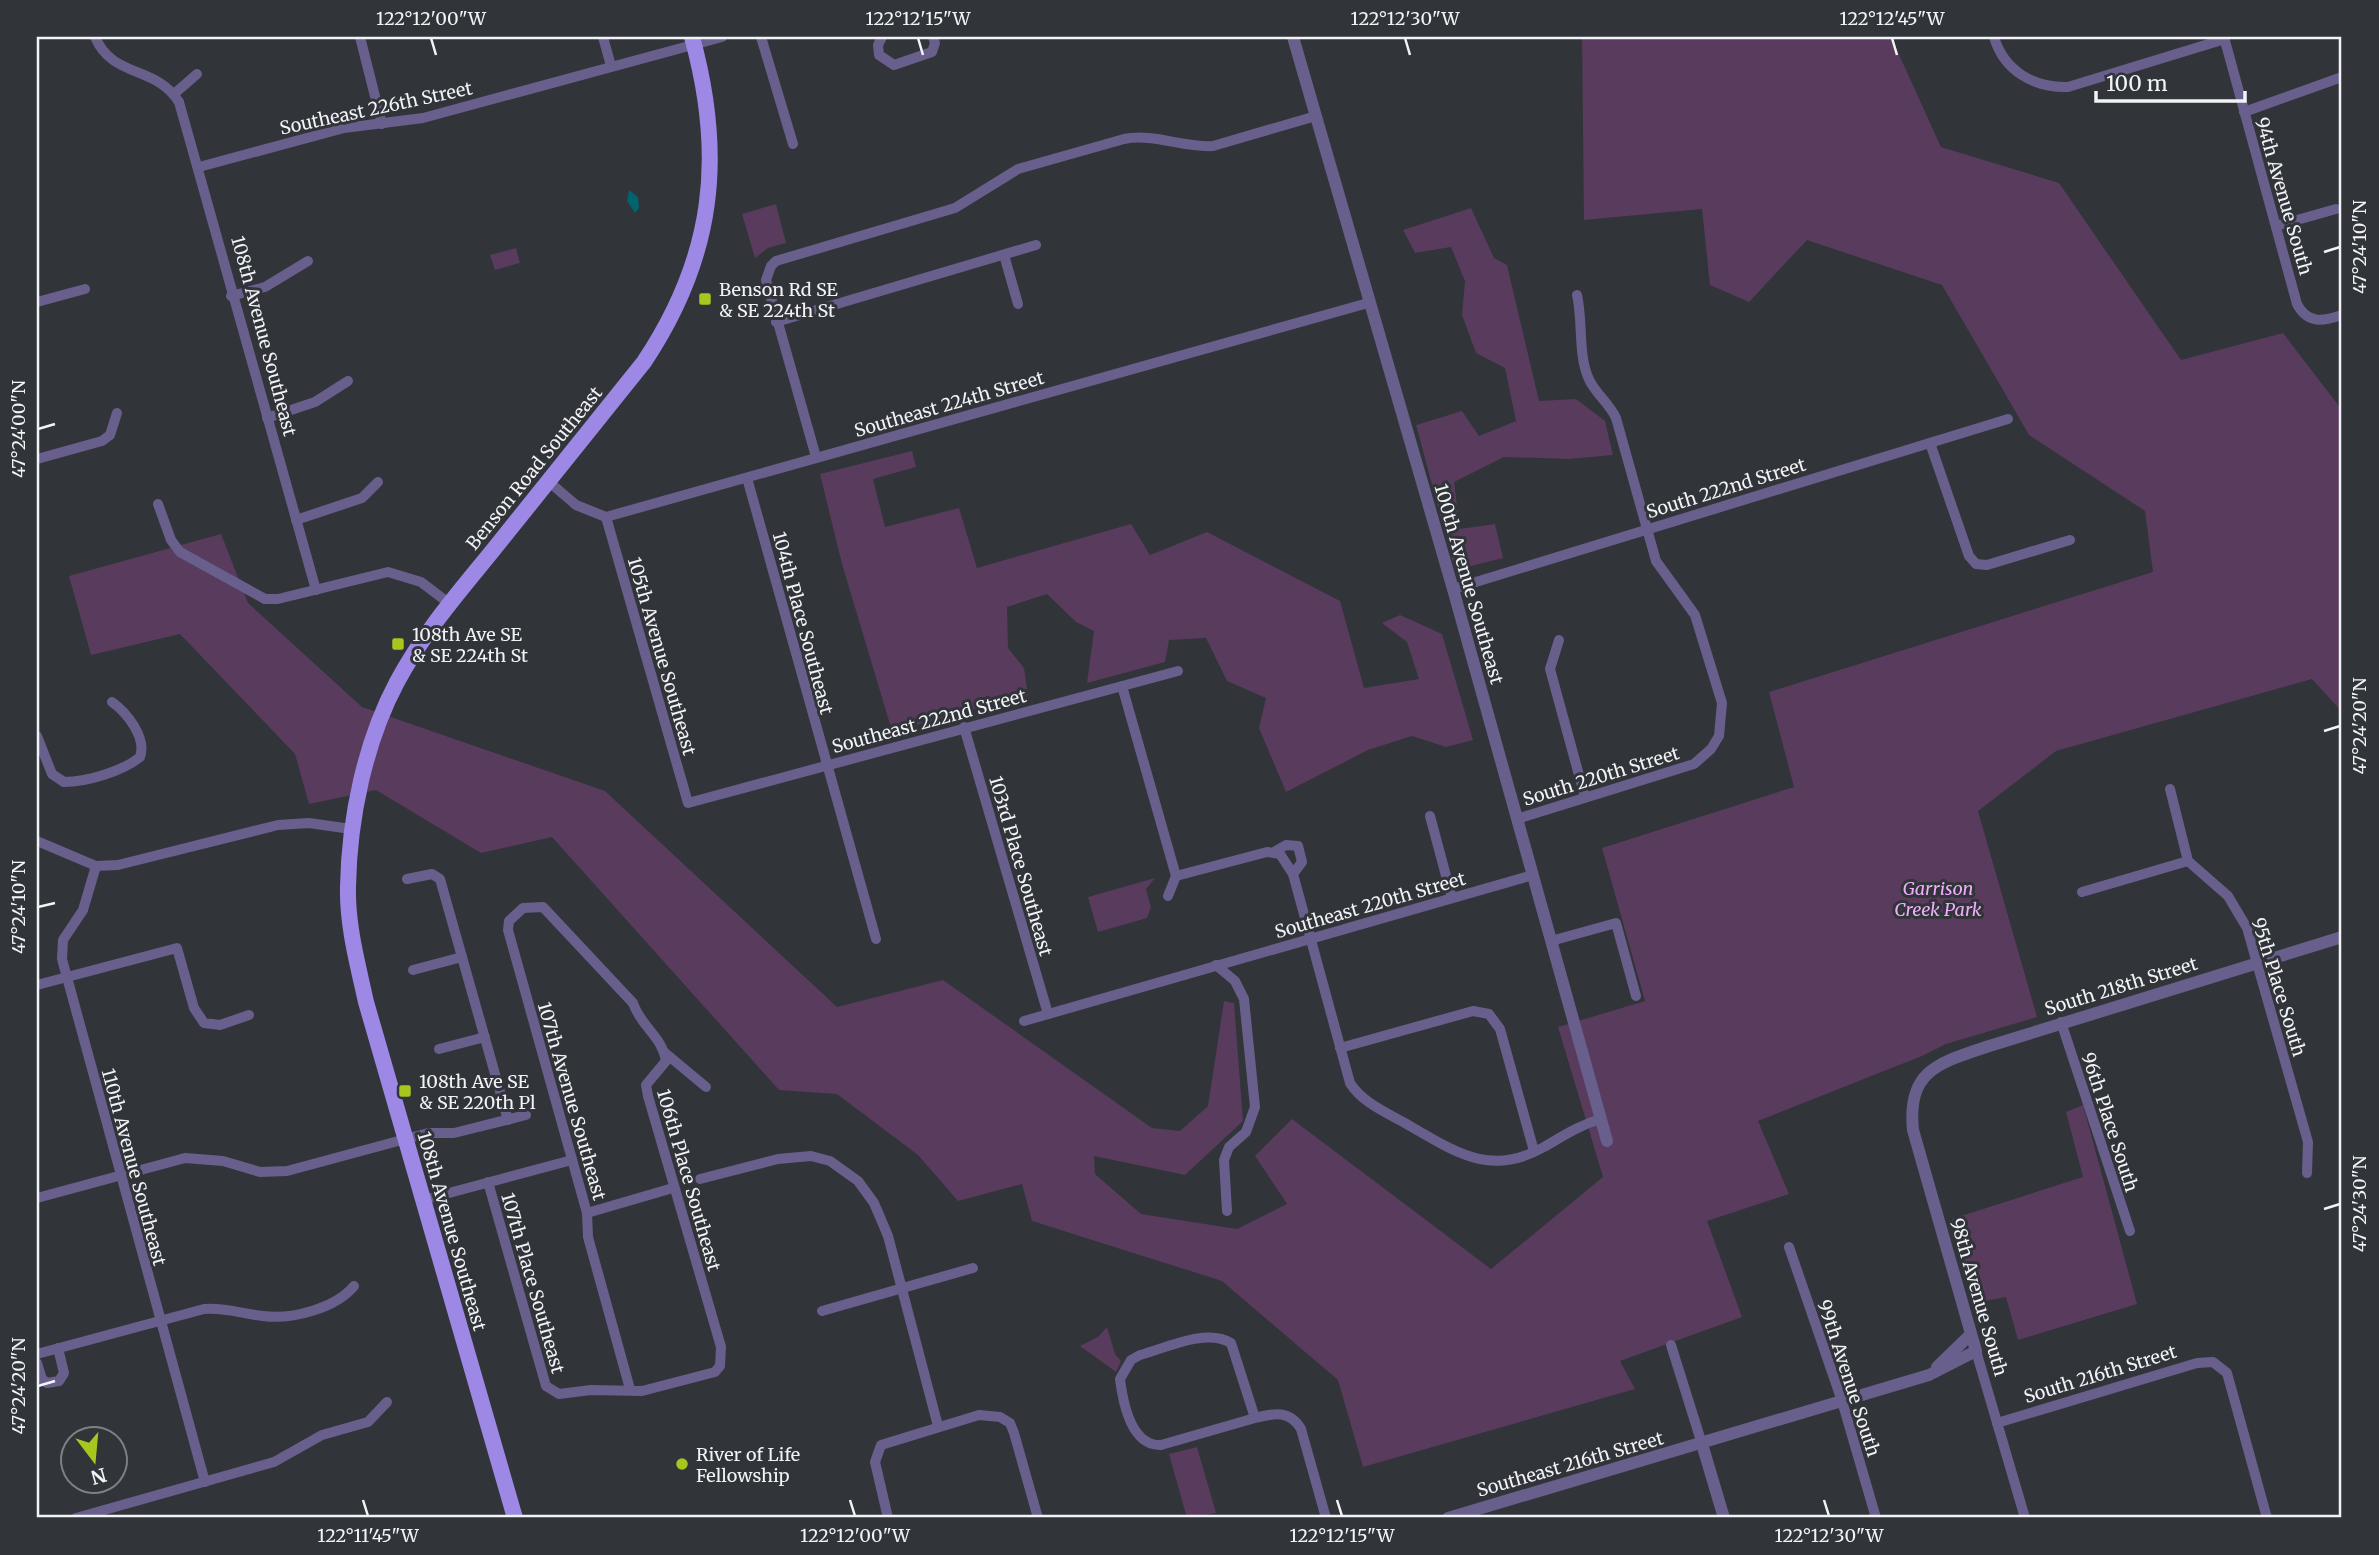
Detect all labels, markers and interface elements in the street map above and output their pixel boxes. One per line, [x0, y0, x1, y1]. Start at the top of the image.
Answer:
text: 122°12'00"W [376, 7, 487, 30]
text: 122°12'15"W [866, 7, 971, 30]
text: 122°12'30"W [1351, 7, 1460, 30]
text: 122°12'45"W [1840, 7, 1946, 30]
scale bar [2096, 60, 2244, 104]
text: 100 m [2106, 70, 2168, 97]
street label: Southeast 226th Street [278, 76, 474, 140]
street label: 94th Avenue South [2250, 114, 2318, 278]
text: 47°24'10"N [2348, 200, 2371, 294]
street label: 108th Avenue Southeast [226, 233, 302, 439]
place label: Benson Rd SE & SE 224th St [719, 278, 838, 322]
marker: Benson Rd SE & SE 224th St [697, 291, 713, 307]
street label: Southeast 224th Street [851, 366, 1047, 442]
text: 47°24'00"N [7, 380, 30, 478]
street label: Benson Road Southeast [461, 382, 607, 554]
street label: South 222nd Street [1644, 453, 1808, 523]
street label: 100th Avenue Southeast [1429, 481, 1509, 687]
street label: 104th Place Southeast [768, 529, 838, 717]
street label: 105th Avenue Southeast [623, 554, 701, 758]
place label: 108th Ave SE & SE 224th St [412, 623, 528, 667]
marker: 108th Ave SE & SE 224th St [390, 636, 406, 652]
text: 47°24'20"N [2348, 677, 2371, 774]
street label: Southeast 222nd Street [829, 684, 1029, 758]
street label: South 220th Street [1520, 741, 1682, 811]
street label: 103rd Place Southeast [984, 773, 1058, 959]
text: 47°24'10"N [7, 860, 30, 954]
street label: Southeast 220th Street [1272, 867, 1468, 943]
park label: Garrison Creek Park [1894, 877, 1982, 921]
street label: 95th Place South [2247, 915, 2311, 1059]
street label: South 218th Street [2042, 952, 2200, 1020]
street label: 107th Avenue Southeast [533, 999, 611, 1203]
street label: 96th Place South [2077, 1049, 2143, 1195]
street label: 110th Avenue Southeast [97, 1066, 171, 1268]
place label: 108th Ave SE & SE 220th Pl [419, 1070, 536, 1114]
marker: 108th Ave SE & SE 220th Pl [397, 1083, 413, 1099]
street label: 106th Place Southeast [652, 1086, 726, 1274]
street label: 108th Avenue Southeast [413, 1129, 491, 1333]
text: 47°24'30"N [2348, 1156, 2371, 1252]
street label: 107th Place Southeast [496, 1190, 570, 1376]
street label: 98th Avenue South [1945, 1215, 2013, 1379]
street label: 99th Avenue South [1813, 1297, 1885, 1459]
text: 47°24'20"N [7, 1337, 30, 1434]
street label: South 216th Street [2021, 1340, 2179, 1408]
north arrow [60, 1426, 130, 1496]
street label: Southeast 216th Street [1474, 1426, 1666, 1502]
place label: River of Life Fellowship [696, 1443, 800, 1487]
marker: River of Life Fellowship [674, 1456, 690, 1472]
text: N [88, 1463, 109, 1490]
text: 122°11'45"W [317, 1524, 420, 1547]
text: 122°12'00"W [800, 1524, 911, 1547]
text: 122°12'15"W [1290, 1524, 1395, 1547]
text: 122°12'30"W [1775, 1524, 1884, 1547]

